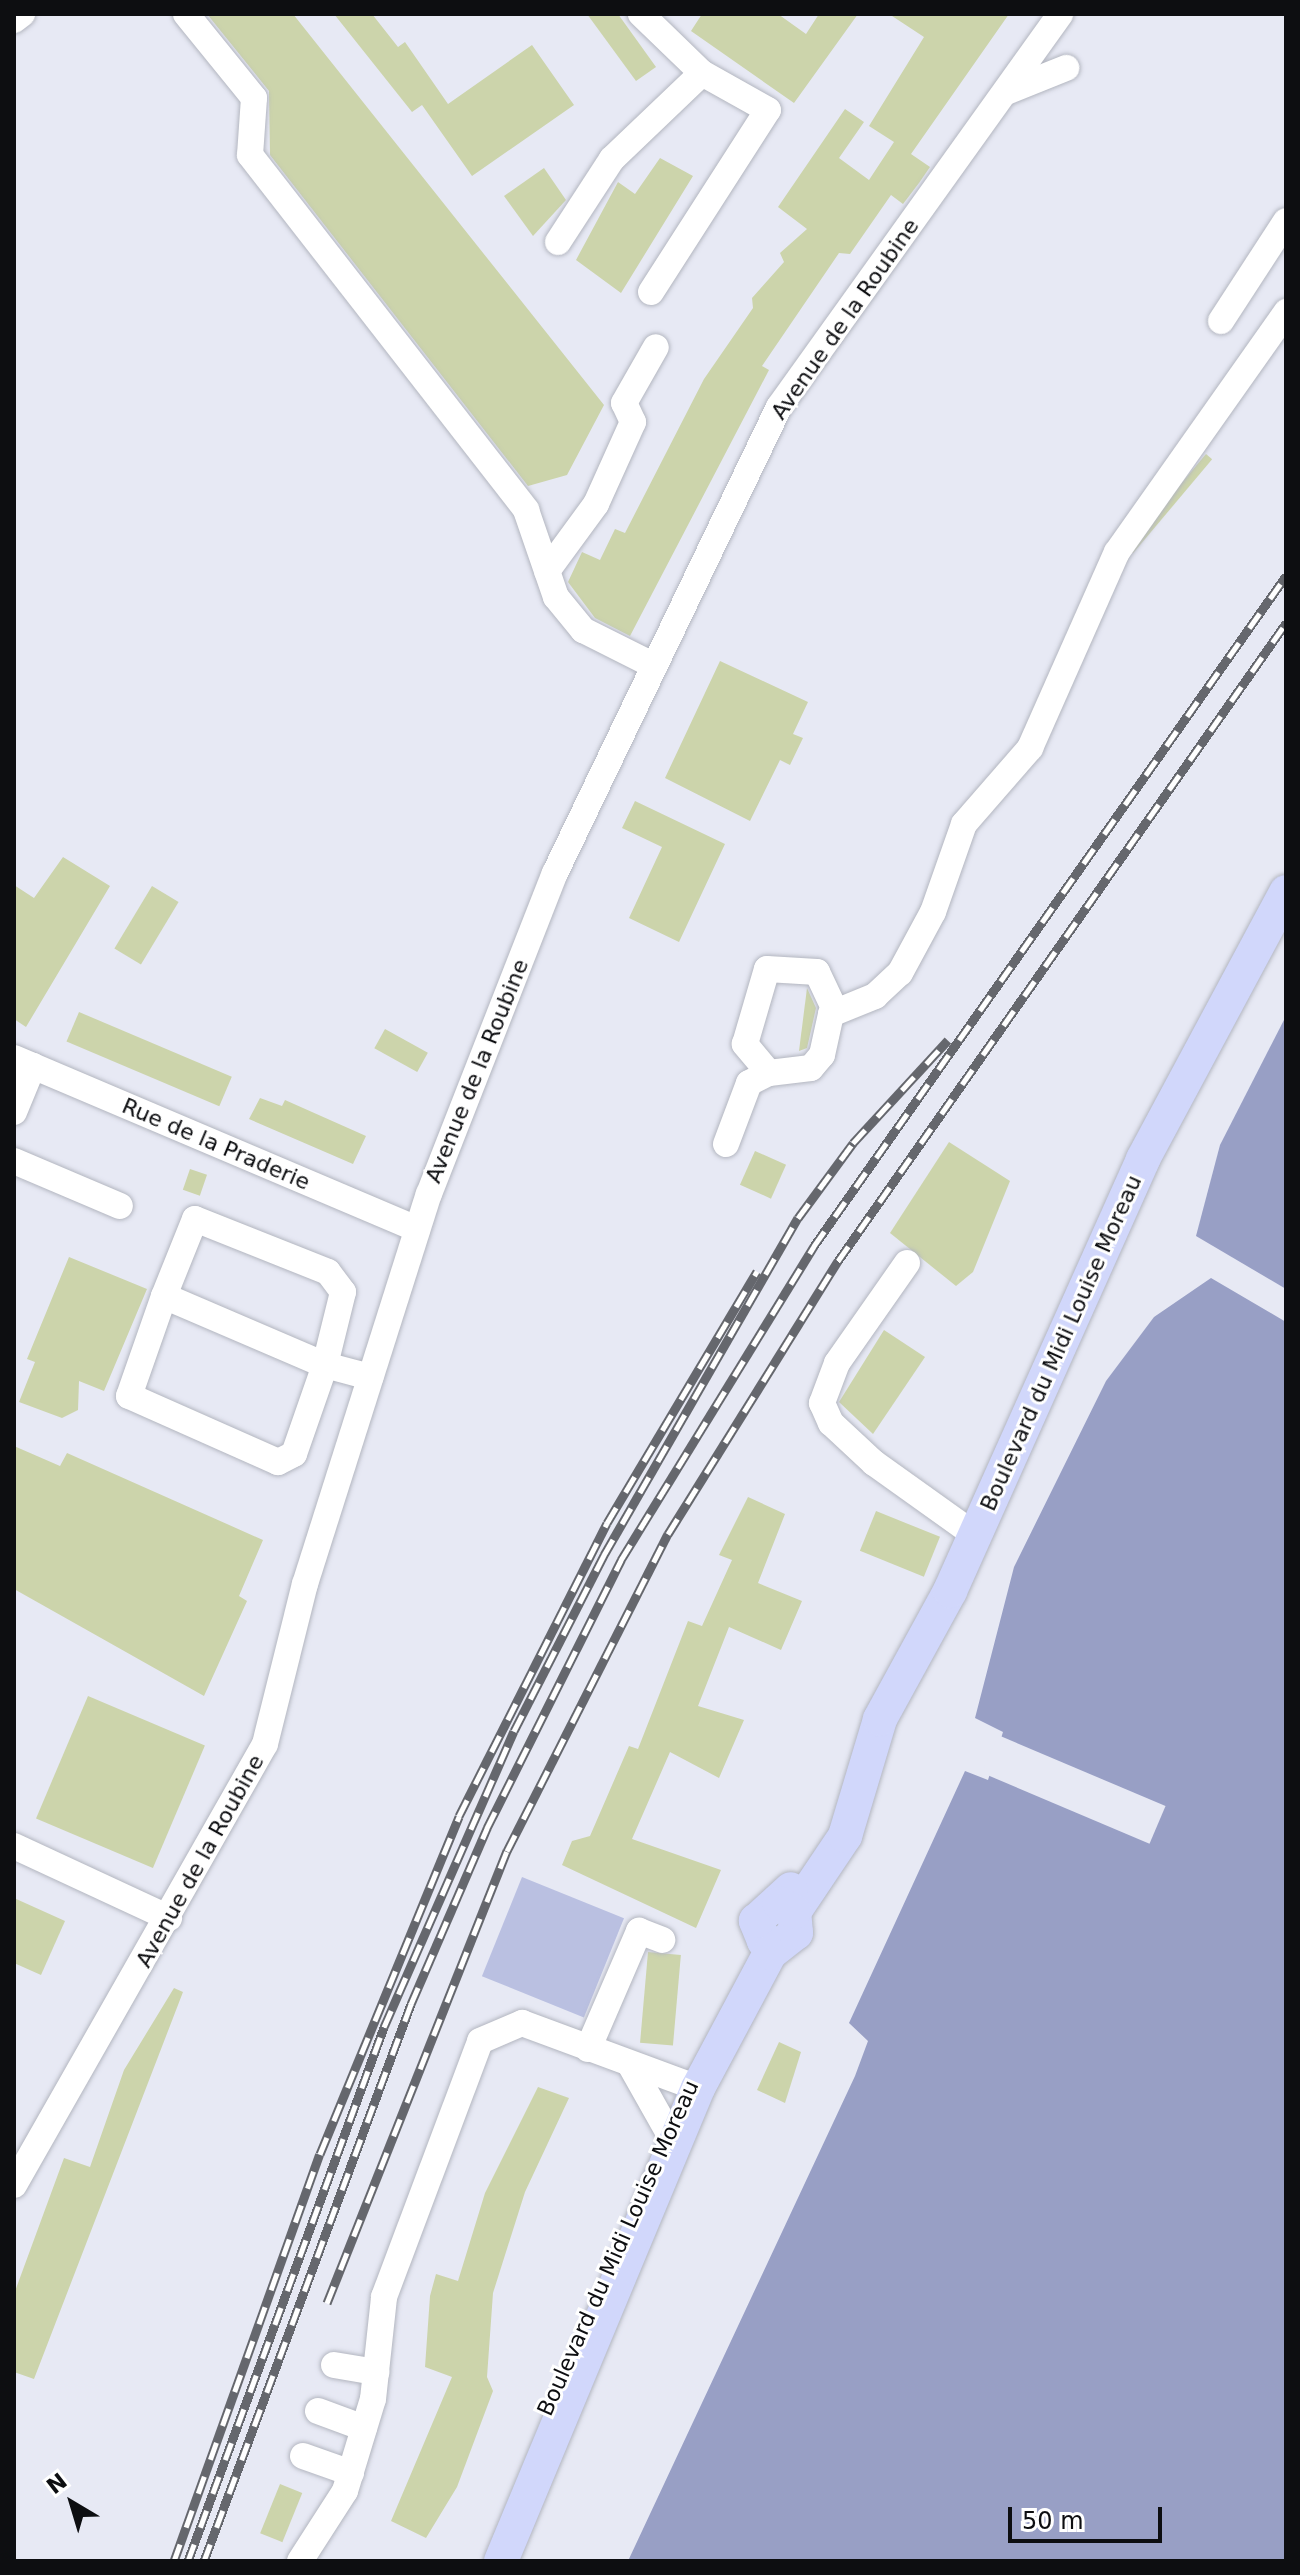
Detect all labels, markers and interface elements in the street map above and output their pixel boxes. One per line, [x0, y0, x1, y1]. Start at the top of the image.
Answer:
street label: Avenue de la Roubine [766, 214, 924, 424]
street label: Avenue de la Roubine [420, 955, 534, 1187]
street label: Rue de la Praderie [118, 1092, 314, 1196]
street label: Boulevard du Midi Louise Moreau [975, 1171, 1147, 1515]
street label: Avenue de la Roubine [131, 1750, 269, 1972]
street label: Boulevard du Midi Louise Moreau [532, 2076, 704, 2420]
north arrow [32, 2463, 112, 2543]
text: N [42, 2468, 72, 2499]
scale bar [1012, 2491, 1166, 2541]
text: 50 m [1022, 2507, 1084, 2535]

